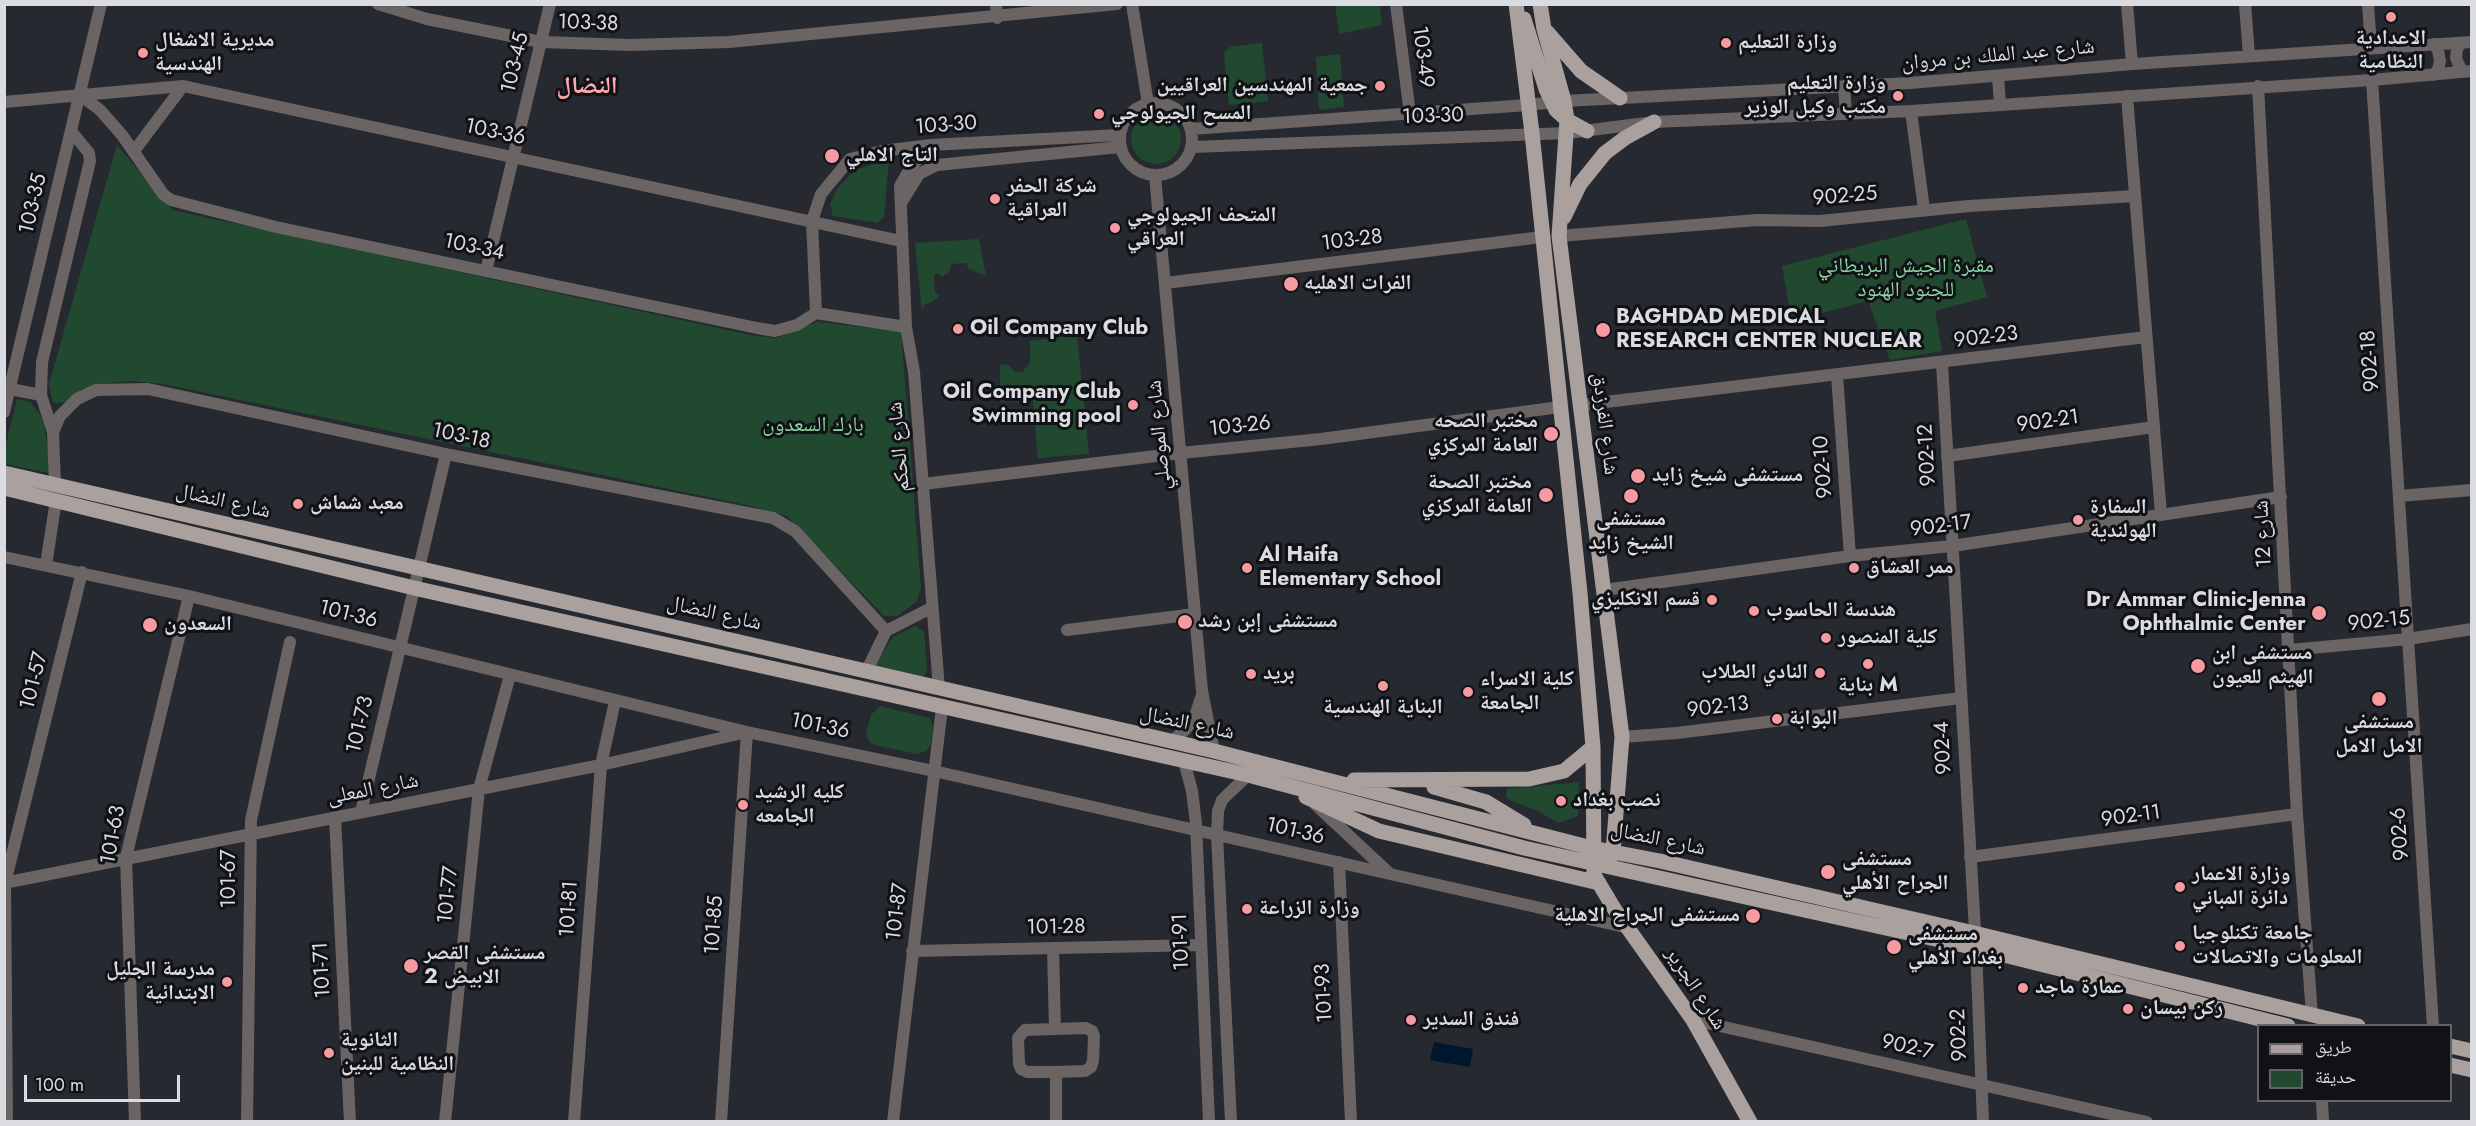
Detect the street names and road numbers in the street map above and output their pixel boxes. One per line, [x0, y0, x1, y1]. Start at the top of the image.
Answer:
street label: 103-38 [557, 10, 619, 38]
street label: 103-49 [1406, 25, 1438, 89]
street label: 103-45 [497, 30, 535, 96]
street label: شارع عبد الملك بن مروان [1900, 35, 2096, 77]
street label: 103-30 [1402, 103, 1464, 131]
street label: 103-30 [914, 111, 978, 141]
street label: 103-36 [462, 114, 528, 152]
street label: 103-35 [15, 171, 53, 237]
street label: 902-25 [1812, 182, 1878, 212]
street label: 103-28 [1320, 225, 1384, 257]
street label: 103-34 [441, 229, 507, 267]
street label: 902-23 [1952, 322, 2020, 354]
street label: 902-18 [2356, 329, 2386, 393]
street label: شارع الفرزدق [1585, 372, 1623, 476]
street label: شارع الموصلي [1143, 379, 1177, 491]
street label: شارع الحكم [884, 401, 916, 493]
street label: 902-21 [2015, 405, 2081, 439]
street label: 103-26 [1208, 411, 1272, 443]
street label: 103-18 [430, 419, 492, 455]
street label: 902-12 [1914, 423, 1942, 487]
street label: 902-10 [1809, 435, 1839, 499]
street label: شارع النضال [173, 479, 273, 525]
street label: شارع 12 [2250, 500, 2278, 568]
street label: 902-17 [1909, 511, 1973, 543]
street label: شارع النضال [664, 591, 764, 637]
street label: 101-36 [316, 596, 380, 634]
street label: 902-15 [2347, 606, 2411, 638]
street label: 101-57 [16, 649, 54, 713]
street label: 902-13 [1686, 692, 1750, 724]
street label: 101-73 [342, 694, 380, 756]
street label: شارع النضال [1137, 702, 1237, 746]
street label: 101-36 [788, 708, 852, 746]
street label: 902-4 [1930, 721, 1958, 775]
street label: شارع المعلى [325, 769, 421, 811]
street label: 902-11 [2100, 800, 2162, 834]
street label: 101-63 [96, 804, 132, 866]
street label: 902-6 [2387, 807, 2415, 861]
street label: 101-36 [1263, 813, 1327, 851]
street label: شارع النضال [1608, 818, 1708, 862]
street label: 101-67 [217, 849, 243, 909]
street label: 101-77 [433, 865, 465, 925]
street label: 101-81 [555, 880, 585, 938]
street label: 101-87 [882, 882, 914, 942]
street label: 101-85 [700, 895, 730, 955]
street label: 101-91 [1168, 913, 1196, 971]
street label: 101-28 [1026, 915, 1086, 941]
street label: 101-71 [309, 941, 337, 999]
street label: شارع الجرير [1659, 943, 1731, 1035]
street label: 101-93 [1311, 963, 1339, 1023]
street label: 902-2 [1946, 1008, 1974, 1062]
street label: 902-7 [1879, 1030, 1935, 1066]

